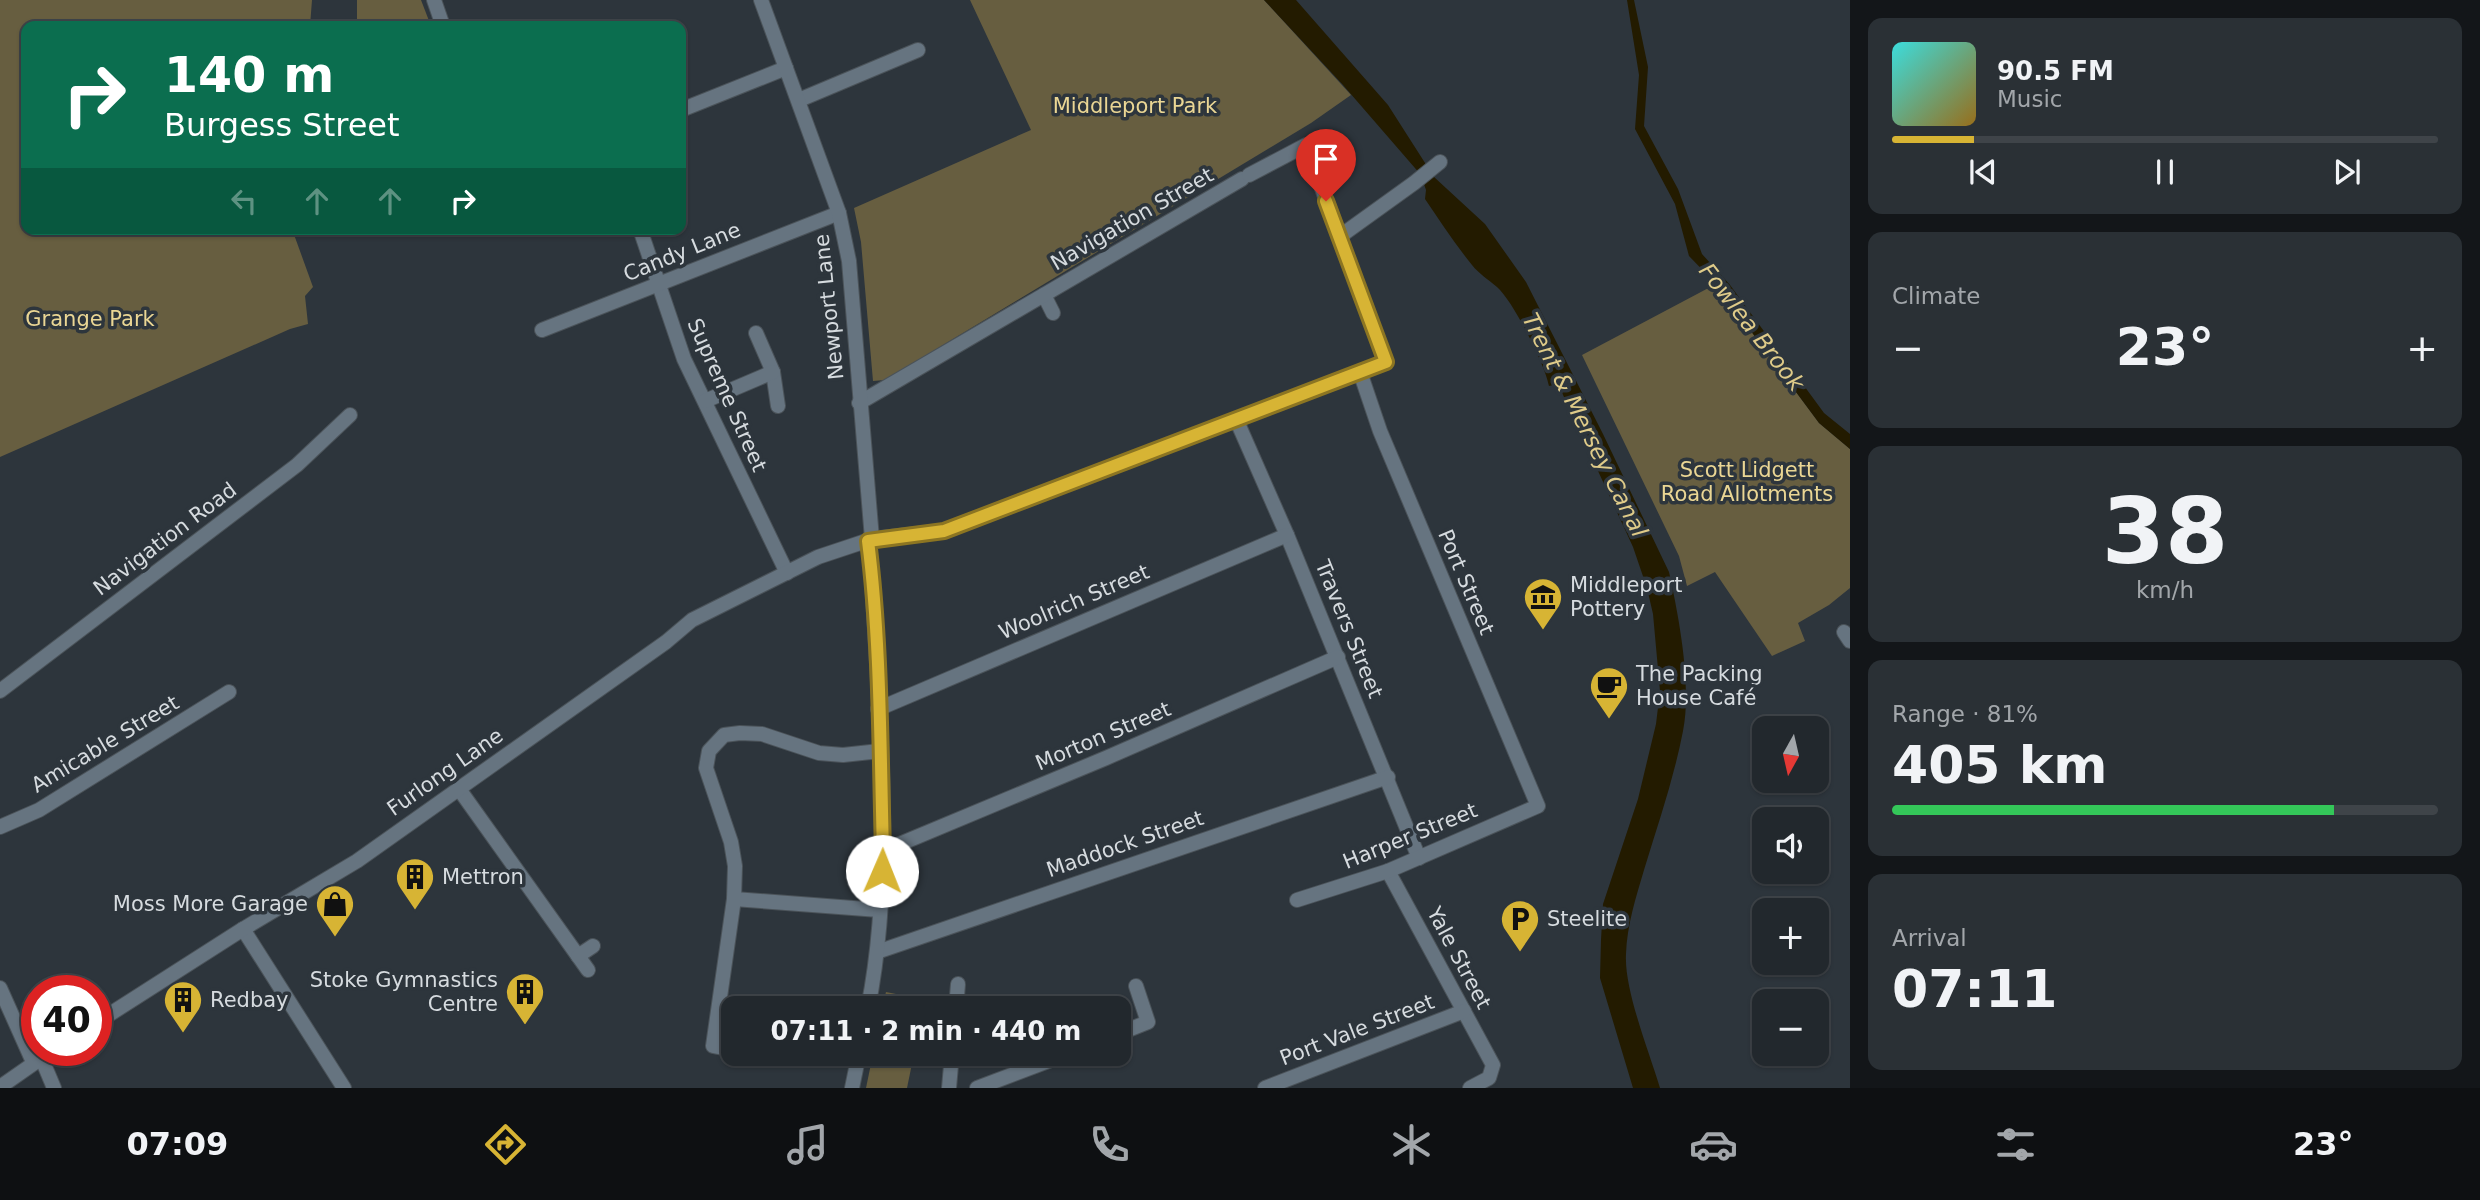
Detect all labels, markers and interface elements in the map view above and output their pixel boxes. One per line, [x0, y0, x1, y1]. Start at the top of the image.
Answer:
text: 140 m [164, 47, 334, 104]
icon: right [49, 49, 140, 140]
text: 90.5 FM [1997, 56, 2114, 86]
text: Music [1997, 86, 2062, 112]
park label: Middleport Park [1053, 94, 1218, 118]
text: Burgess Street [164, 106, 400, 144]
pin [1296, 129, 1356, 201]
icon: arrive [1307, 140, 1345, 178]
icon: previous [1964, 153, 2002, 191]
icon: pause [2146, 153, 2184, 191]
icon: next [2328, 153, 2366, 191]
street label: Navigation Street [1046, 163, 1218, 275]
icon: left [225, 182, 263, 220]
icon: ahead [298, 182, 336, 220]
icon: ahead [371, 182, 409, 220]
icon: right [444, 182, 482, 220]
street label: Candy Lane [620, 218, 744, 286]
street label: Newport Lane [809, 233, 849, 381]
water label: Fowlea Brook [1694, 258, 1811, 397]
text: Climate [1892, 283, 1981, 309]
park label: Grange Park [25, 307, 156, 331]
water label: Trent & Mersey Canal [1517, 309, 1653, 542]
street label: Supreme Street [682, 315, 772, 475]
text: 23° [2116, 317, 2214, 377]
text: − [1892, 326, 1924, 370]
text: + [2406, 326, 2438, 370]
park label: Scott Lidgett Road Allotments [1661, 458, 1833, 506]
street label: Navigation Road [89, 477, 241, 601]
text: 38 [2102, 479, 2228, 584]
street label: Port Street [1433, 526, 1499, 638]
street label: Travers Street [1310, 556, 1388, 701]
street label: Woolrich Street [995, 560, 1153, 644]
place label: Middleport Pottery [1570, 573, 1682, 621]
museum icon: Middleport Pottery [1522, 576, 1564, 631]
text: km/h [2136, 577, 2194, 603]
place label: The Packing House Café [1635, 662, 1763, 710]
cafe icon: The Packing House Café [1588, 665, 1630, 720]
street label: Amicable Street [27, 691, 183, 797]
street label: Morton Street [1032, 697, 1174, 775]
text: Range · 81% [1892, 701, 2038, 727]
north arrow [1752, 716, 1829, 793]
map controls [1752, 716, 1829, 1066]
street label: Furlong Lane [383, 723, 507, 821]
text: 405 km [1892, 735, 2107, 795]
street label: Harper Street [1339, 798, 1481, 874]
street label: Maddock Street [1043, 806, 1207, 882]
button: sound [1752, 807, 1829, 884]
position arrow [845, 834, 919, 908]
building icon: Mettron [394, 856, 436, 911]
place label: Mettron [442, 865, 524, 889]
shop icon: Moss More Garage [314, 883, 356, 938]
place label: Moss More Garage [113, 892, 308, 916]
parking icon: Steelite [1499, 898, 1541, 953]
button: + [1752, 898, 1829, 975]
street label: Yale Street [1422, 902, 1496, 1013]
place label: Steelite [1547, 907, 1627, 931]
text: Arrival [1892, 925, 1967, 951]
text: 07:11 [1892, 959, 2058, 1019]
place label: Stoke Gymnastics Centre [310, 968, 498, 1016]
building icon: Stoke Gymnastics Centre [504, 971, 546, 1026]
speed limit sign: 40 [21, 975, 112, 1066]
building icon: Redbay [162, 979, 204, 1034]
place label: Redbay [210, 988, 289, 1012]
button: − [1752, 989, 1829, 1066]
street label: Port Vale Street [1277, 990, 1437, 1070]
text: 07:11 · 2 min · 440 m [771, 1016, 1081, 1046]
icon: directions [481, 1120, 530, 1169]
icon: music [783, 1120, 832, 1169]
icon: phone [1085, 1120, 1134, 1169]
icon: climate [1387, 1120, 1436, 1169]
icon: car [1689, 1120, 1738, 1169]
icon: filters [1991, 1120, 2040, 1169]
text: 07:09 [126, 1125, 228, 1163]
text: 23° [2293, 1125, 2353, 1163]

